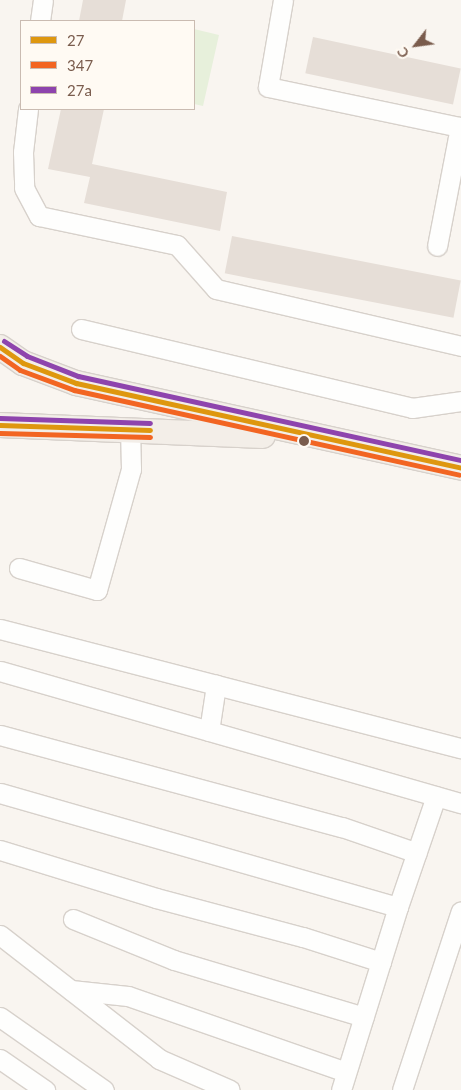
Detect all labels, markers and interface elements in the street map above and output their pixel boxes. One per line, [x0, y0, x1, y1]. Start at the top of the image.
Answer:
legend [20, 20, 195, 110]
north arrow [391, 20, 441, 70]
text: 27 [67, 31, 84, 49]
text: С [393, 44, 412, 61]
text: 347 [67, 56, 93, 74]
text: 27а [67, 81, 92, 99]
unlabelled marker [299, 436, 309, 446]

